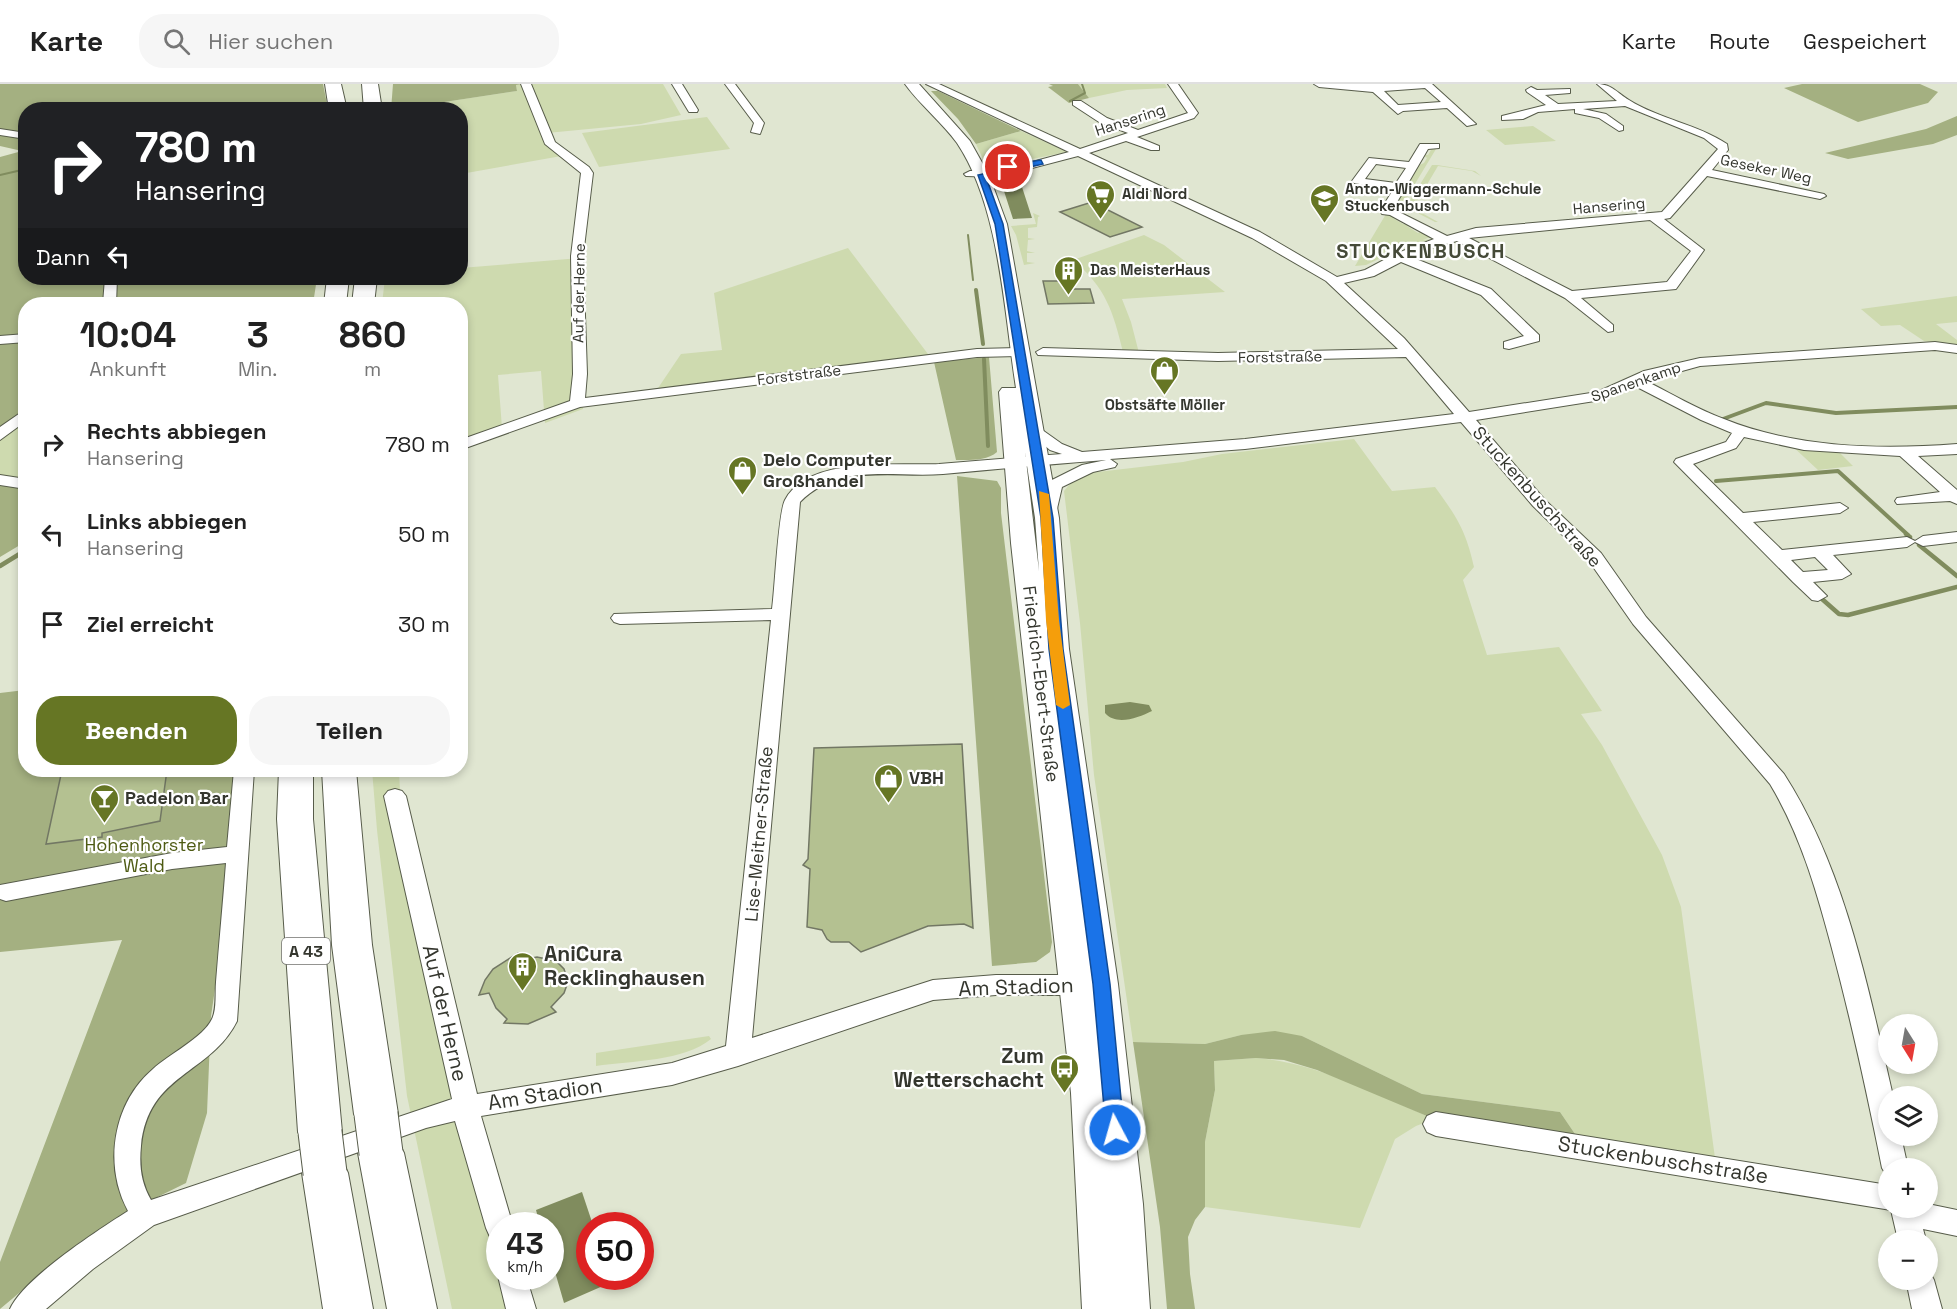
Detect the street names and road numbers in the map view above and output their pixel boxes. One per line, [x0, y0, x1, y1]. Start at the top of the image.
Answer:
street label: Hansering [1092, 99, 1167, 140]
street label: Geseker Weg [1719, 150, 1814, 187]
street label: Hansering [1572, 193, 1646, 218]
street label: Auf der Herne [568, 243, 589, 343]
street label: Forststraße [1238, 346, 1322, 367]
street label: Spanenkamp [1588, 357, 1683, 406]
street label: Forststraße [756, 360, 842, 389]
street label: Stuckenbuschstraße [1468, 421, 1607, 572]
street label: Friedrich-Ebert-Straße [1018, 584, 1065, 784]
street label: Lise-Meitner-Straße [739, 745, 778, 923]
road number: A 43 [282, 938, 330, 964]
street label: Auf der Herne [417, 942, 474, 1084]
street label: Am Stadion [958, 971, 1074, 1002]
street label: Am Stadion [486, 1071, 604, 1116]
street label: Stuckenbuschstraße [1556, 1130, 1770, 1189]

